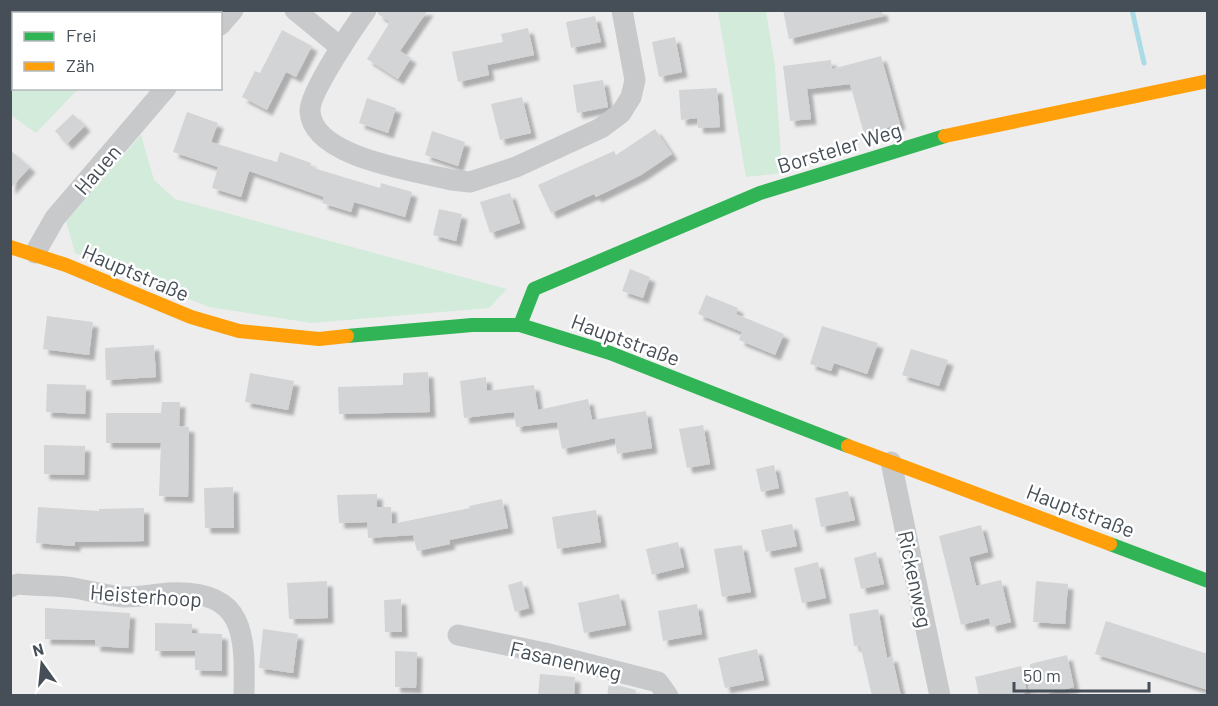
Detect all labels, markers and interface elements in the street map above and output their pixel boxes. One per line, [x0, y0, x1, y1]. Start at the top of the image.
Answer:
legend [12, 12, 222, 90]
text: Frei [66, 24, 97, 46]
text: Zäh [66, 54, 95, 76]
street label: Borsteler Weg [774, 116, 904, 178]
street label: Hauen [68, 139, 126, 199]
street label: Hauptstraße [79, 238, 193, 306]
street label: Hauptstraße [568, 308, 684, 370]
street label: Hauptstraße [1023, 478, 1139, 542]
street label: Rickenweg [894, 528, 938, 630]
street label: Heisterhoop [89, 579, 203, 611]
north arrow [12, 634, 72, 694]
street label: Fasanenweg [508, 635, 624, 685]
text: N [30, 638, 46, 660]
scale bar [1014, 655, 1149, 693]
text: 50 m [1023, 664, 1061, 686]

